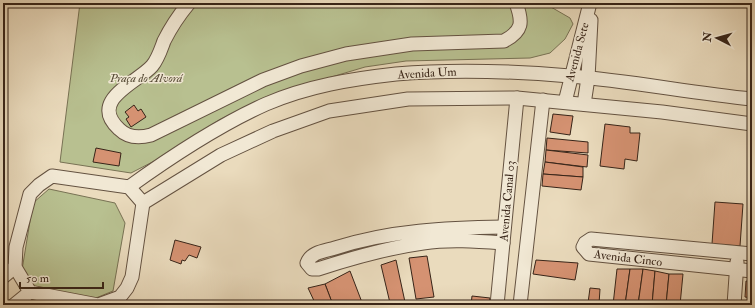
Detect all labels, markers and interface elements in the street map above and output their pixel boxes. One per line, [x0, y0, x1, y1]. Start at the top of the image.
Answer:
north arrow [697, 18, 737, 58]
street label: Avenida Sete [562, 21, 593, 84]
text: N [700, 30, 715, 44]
street label: Avenida Um [396, 64, 458, 83]
park label: Praça do Alvorá [109, 71, 184, 86]
street label: Avenida Canal 03 [496, 160, 519, 243]
street label: Avenida Cinco [592, 247, 663, 270]
scale bar [20, 264, 103, 290]
text: 50 m [26, 271, 50, 286]

